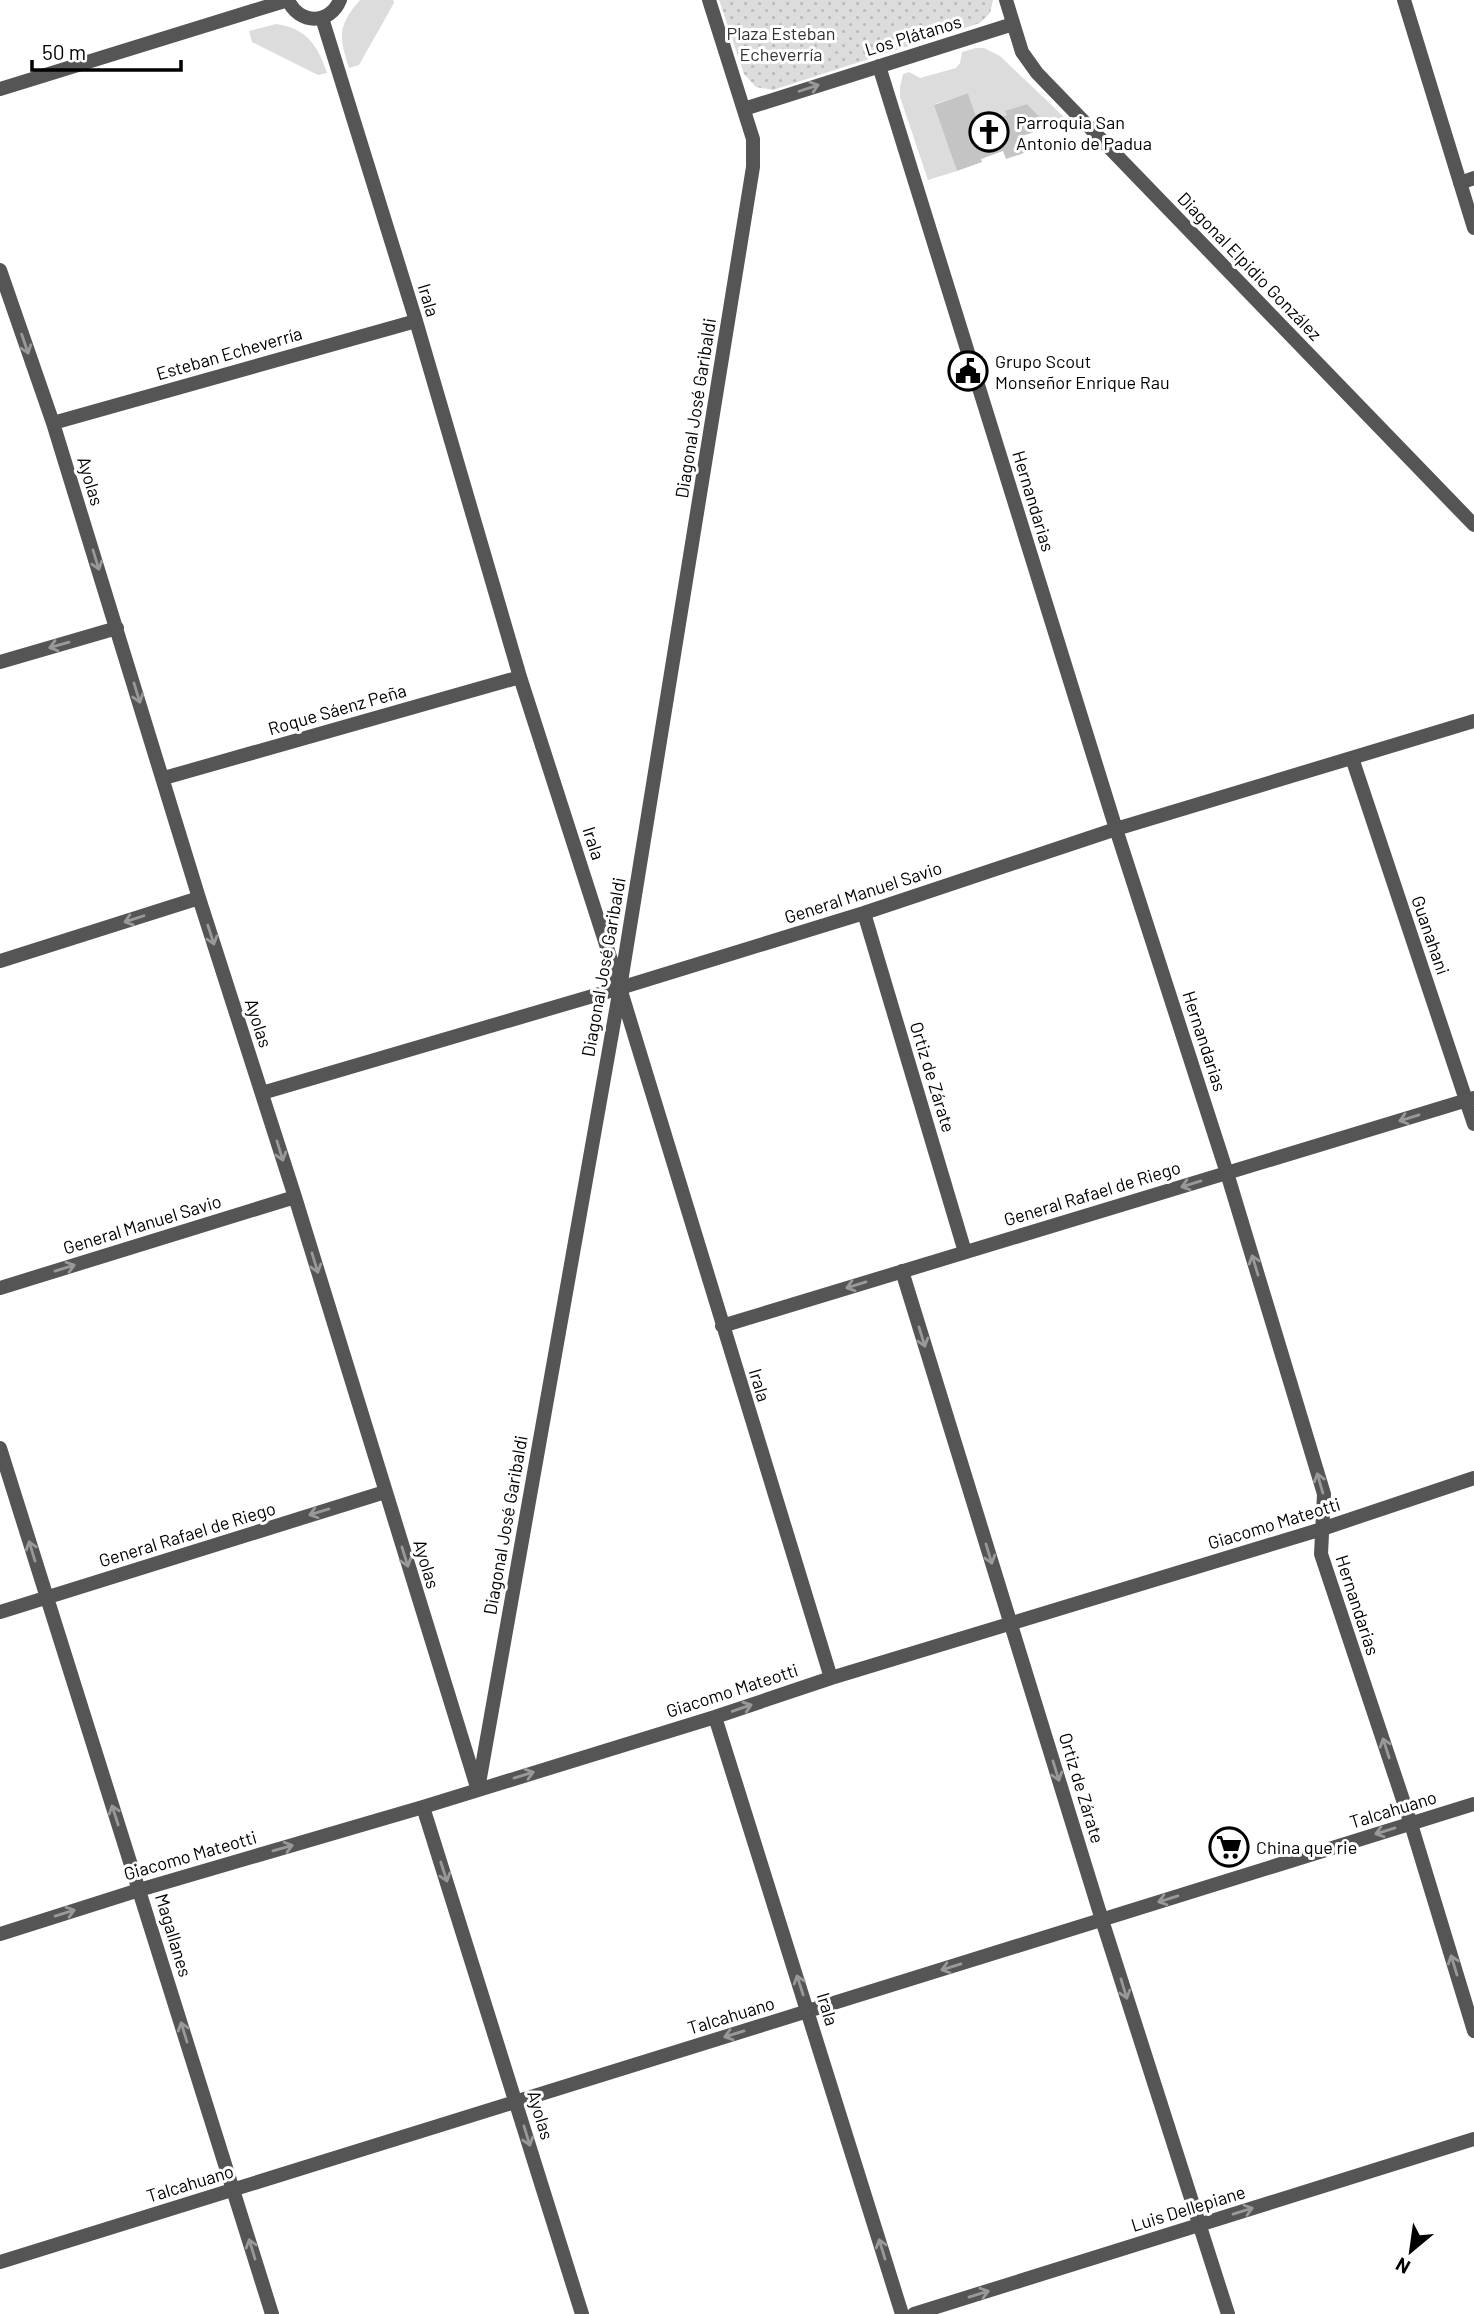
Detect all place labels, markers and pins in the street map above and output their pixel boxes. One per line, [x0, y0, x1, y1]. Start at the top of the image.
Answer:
church icon: Parroquia San Antonio de Padua [968, 111, 1010, 153]
place label: Parroquia San Antonio de Padua [1016, 111, 1152, 154]
public building icon: Grupo Scout Monseñor Enrique Rau [947, 350, 989, 392]
place label: Grupo Scout Monseñor Enrique Rau [995, 350, 1170, 393]
supermarket icon: China que rie [1208, 1826, 1250, 1868]
place label: China que rie [1256, 1836, 1357, 1858]

